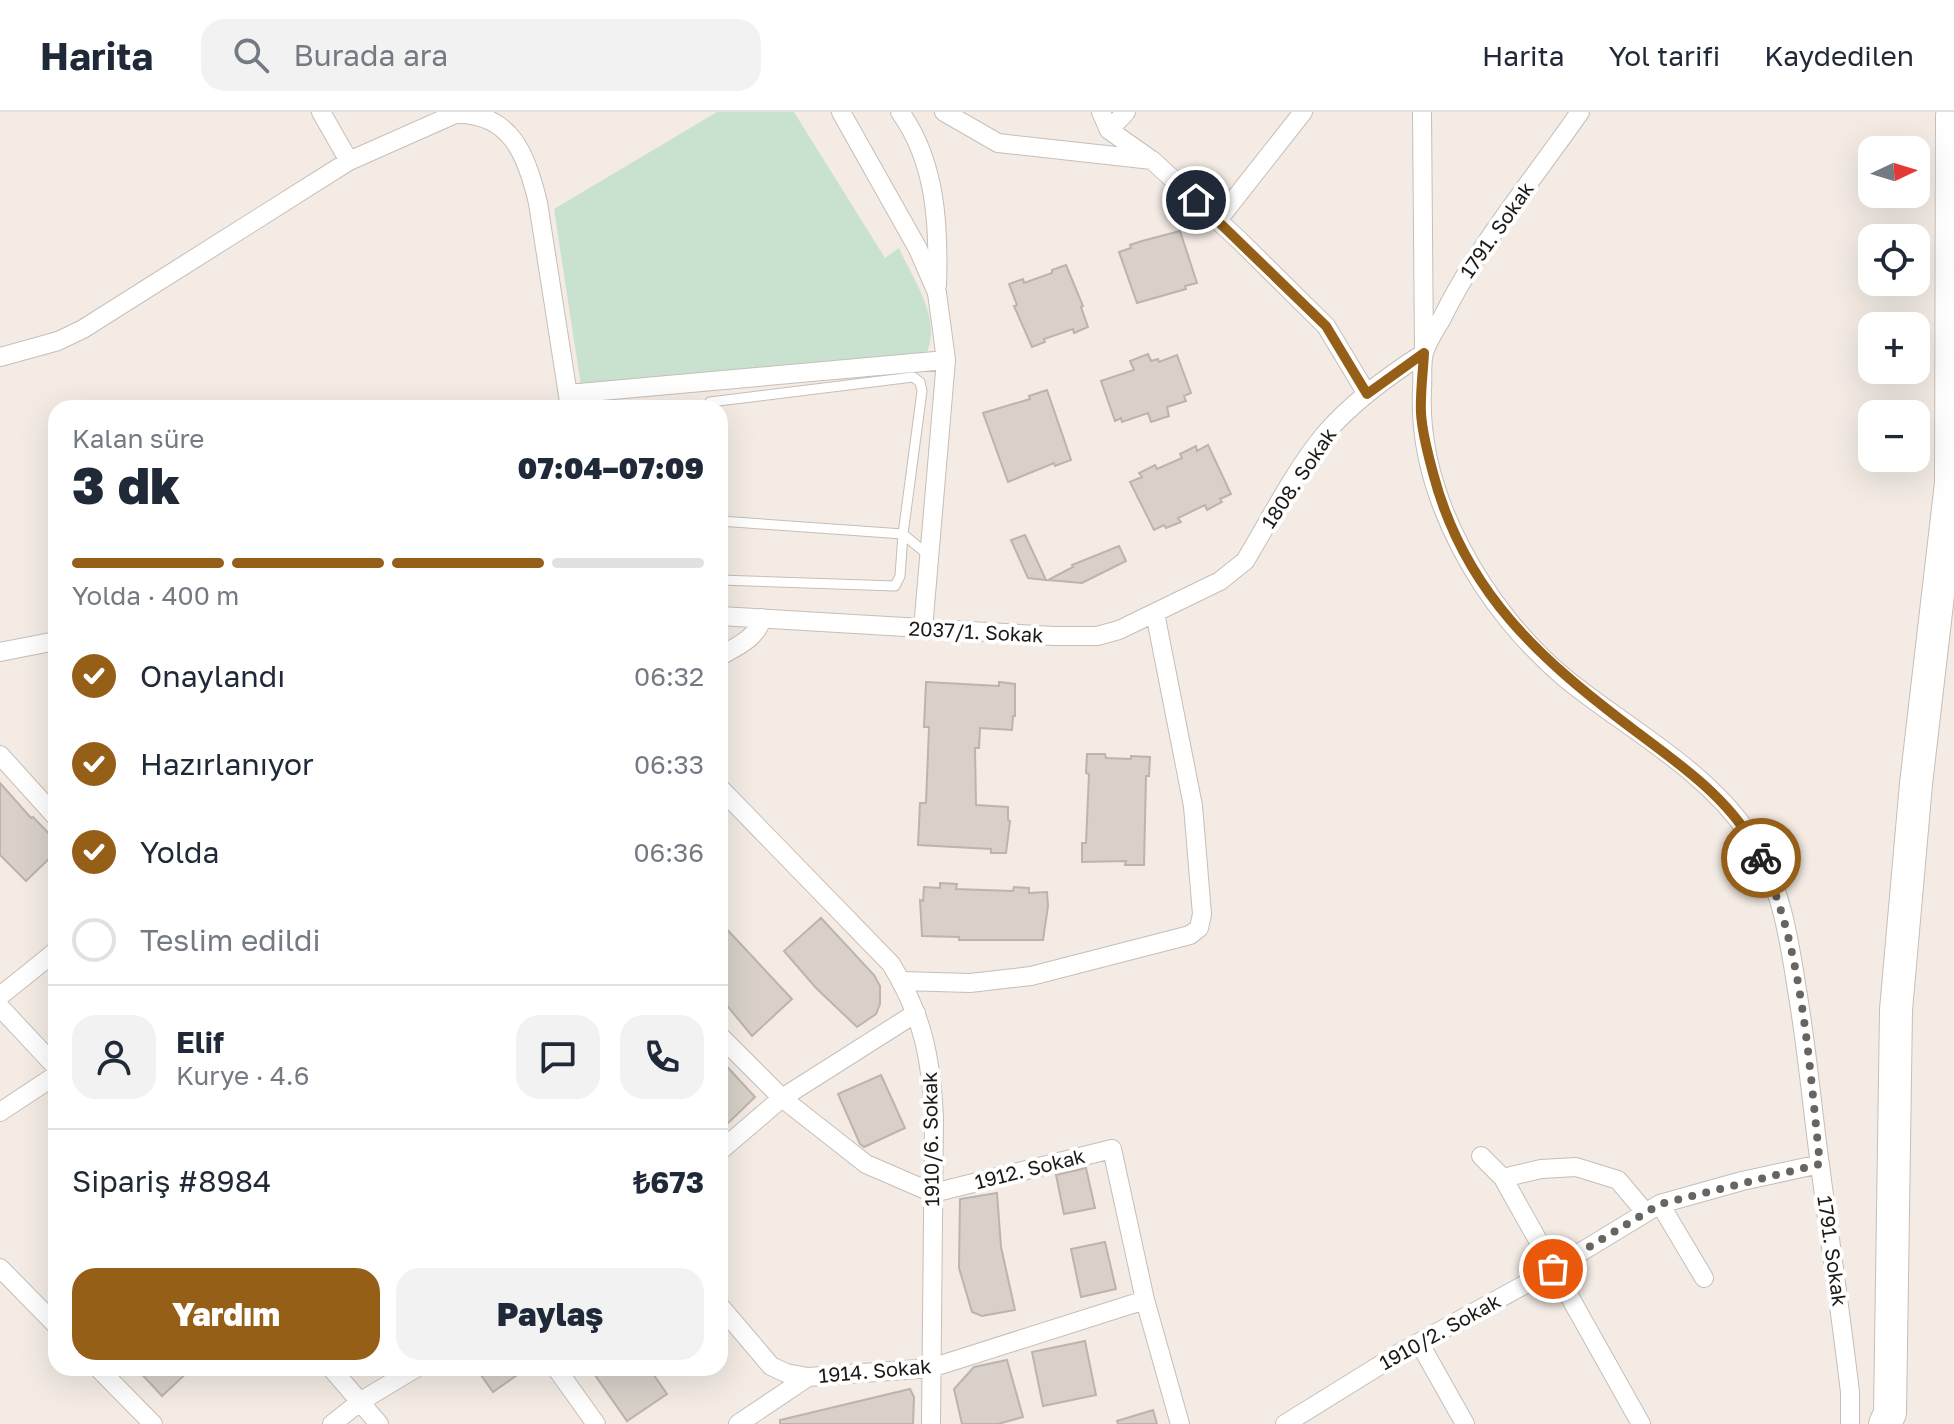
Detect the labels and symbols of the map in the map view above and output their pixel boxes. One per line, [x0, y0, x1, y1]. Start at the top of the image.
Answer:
north arrow [1858, 136, 1930, 208]
pin [1162, 166, 1230, 234]
street label: 1791. Sokak [1454, 177, 1538, 282]
street label: 1808. Sokak [1256, 423, 1341, 532]
street label: 2037/1. Sokak [908, 615, 1044, 647]
courier [1721, 818, 1801, 898]
street label: 1910/6. Sokak [917, 1071, 943, 1207]
street label: 1912. Sokak [972, 1143, 1087, 1193]
street label: 1791. Sokak [1813, 1194, 1853, 1308]
pin [1519, 1235, 1587, 1303]
street label: 1910/2. Sokak [1375, 1288, 1504, 1374]
street label: 1914. Sokak [817, 1353, 932, 1387]

